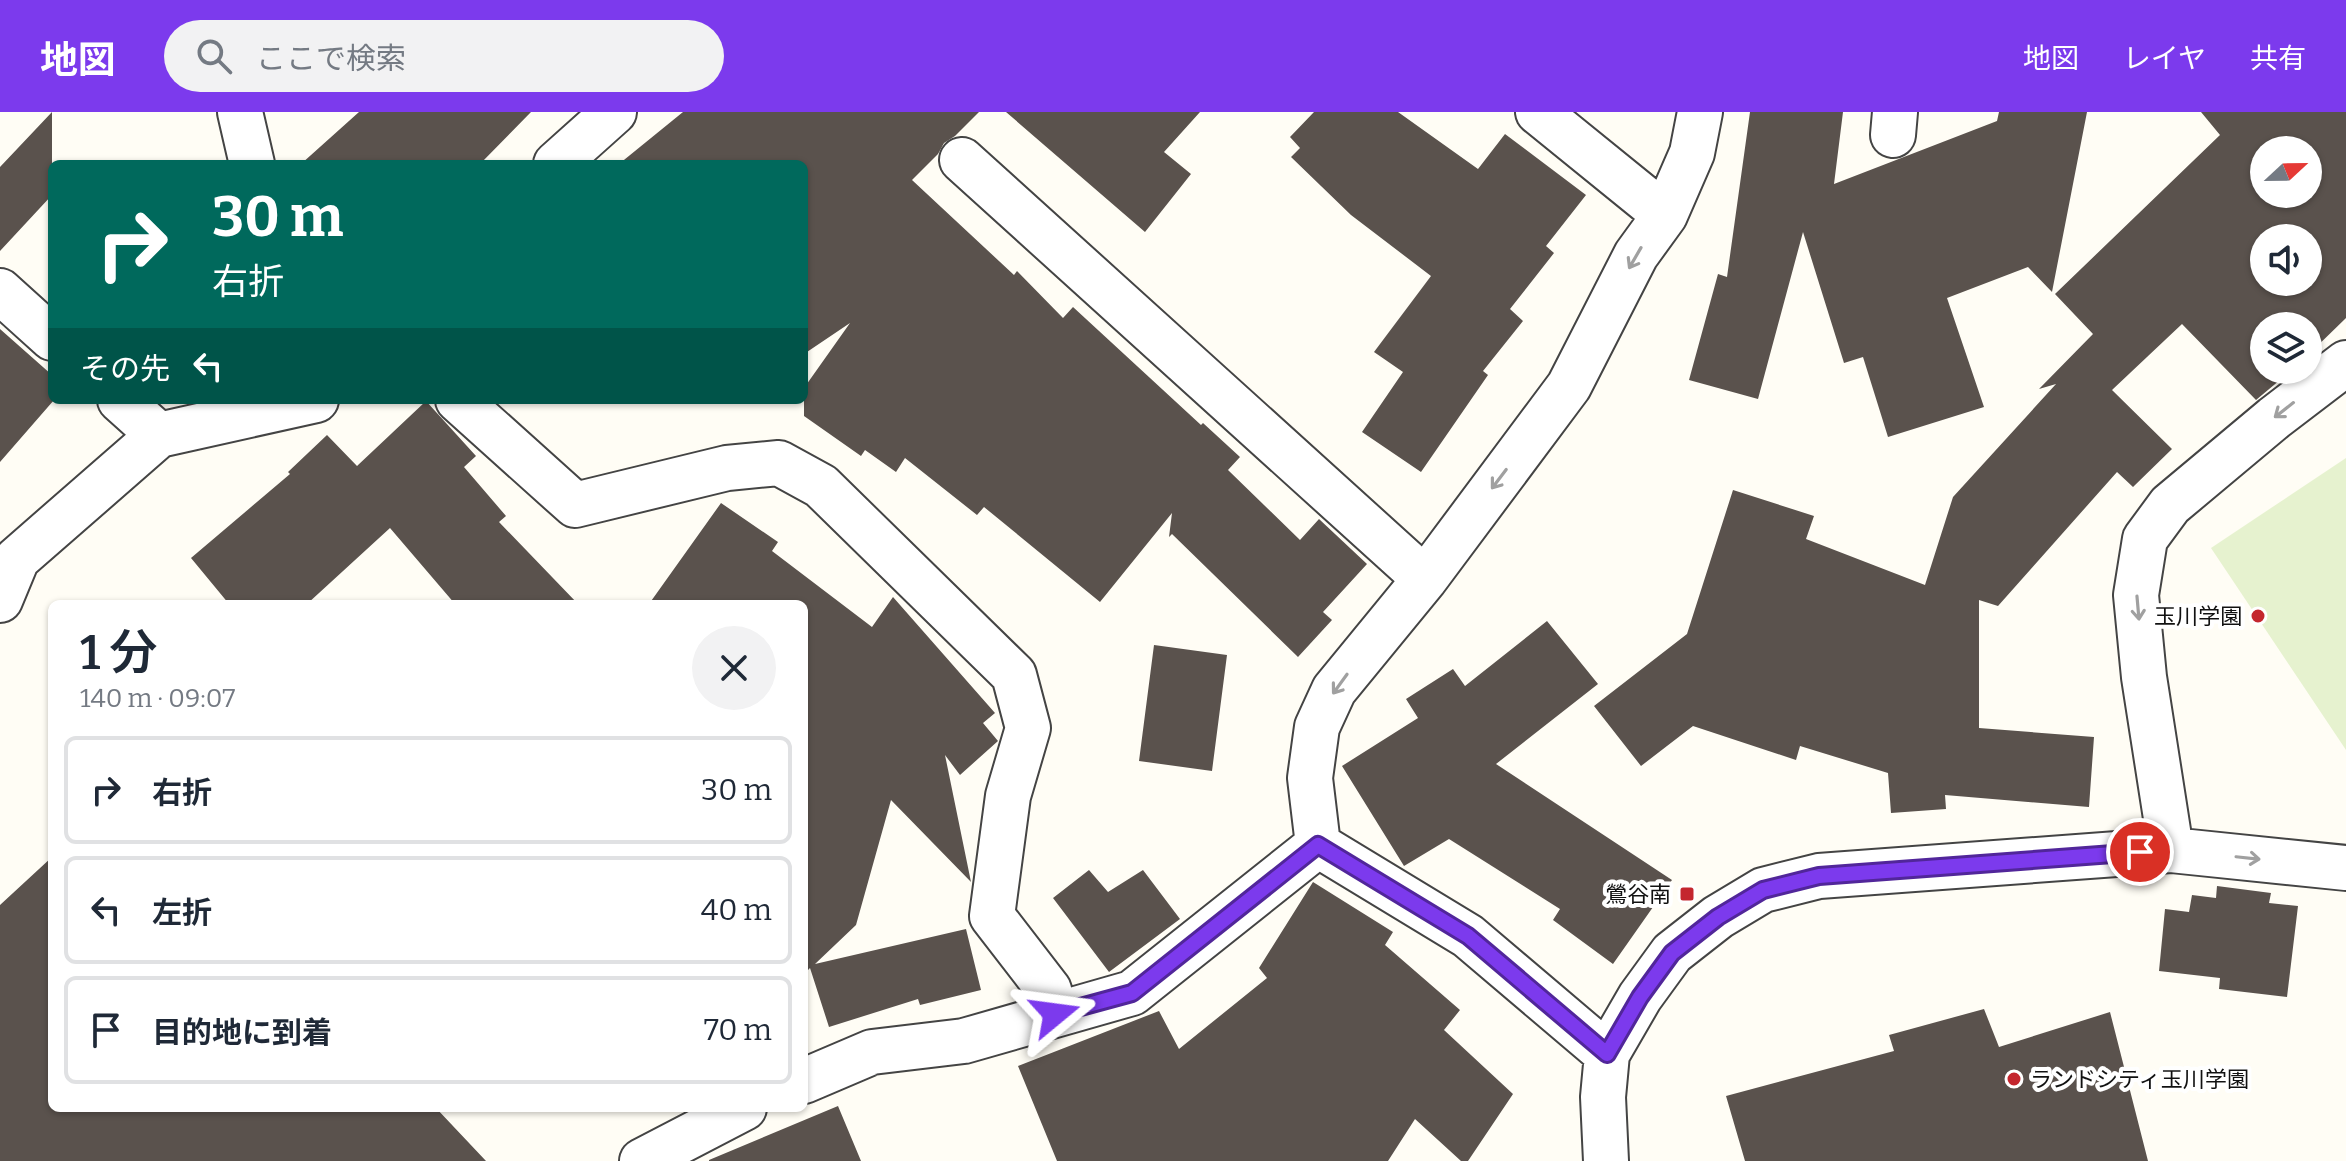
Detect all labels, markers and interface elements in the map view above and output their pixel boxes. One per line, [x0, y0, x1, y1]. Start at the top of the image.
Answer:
search box [164, 20, 724, 92]
icon: search [192, 34, 236, 78]
text: 地図 [40, 37, 116, 83]
text: ここで検索 [256, 41, 406, 77]
text: 地図 [2023, 42, 2079, 75]
text: レイヤ [2123, 42, 2206, 75]
text: 共有 [2250, 42, 2306, 75]
north arrow [2250, 136, 2322, 208]
map controls [2250, 136, 2322, 384]
text: 30 m [212, 184, 343, 251]
icon: right [80, 192, 184, 296]
button: sound [2250, 224, 2322, 296]
one-way arrow [1627, 247, 1643, 270]
text: 右折 [212, 260, 284, 304]
button: layers [2250, 312, 2322, 384]
icon: left [186, 344, 230, 388]
text: その先 [80, 351, 170, 387]
one-way arrow [2274, 402, 2295, 419]
one-way arrow [1491, 468, 1508, 489]
one-way arrow [2130, 594, 2145, 621]
place label: 玉川学園 [2154, 603, 2242, 630]
marker: 玉川学園 [2249, 607, 2267, 625]
text: 1 分 [80, 624, 157, 682]
button: close [692, 626, 776, 710]
one-way arrow [1332, 673, 1348, 695]
text: 140 m · 09:07 [80, 683, 235, 714]
icon: right [84, 768, 128, 812]
text: 30 m [701, 772, 772, 808]
text: 右折 [152, 775, 212, 811]
pin [2106, 818, 2174, 886]
icon: arrive [2118, 830, 2162, 874]
one-way arrow [2234, 850, 2261, 865]
place label: 鶯谷南 [1605, 881, 1671, 908]
marker: 鶯谷南 [1678, 885, 1696, 903]
icon: left [84, 888, 128, 932]
text: 40 m [701, 892, 772, 928]
text: 左折 [152, 895, 212, 931]
position arrow [1013, 972, 1097, 1056]
icon: arrive [84, 1008, 128, 1052]
text: 70 m [704, 1012, 772, 1048]
text: 目的地に到着 [152, 1015, 332, 1051]
place label: ランドシティ玉川学園 [2030, 1066, 2249, 1093]
marker: ランドシティ玉川学園 [2005, 1070, 2023, 1088]

